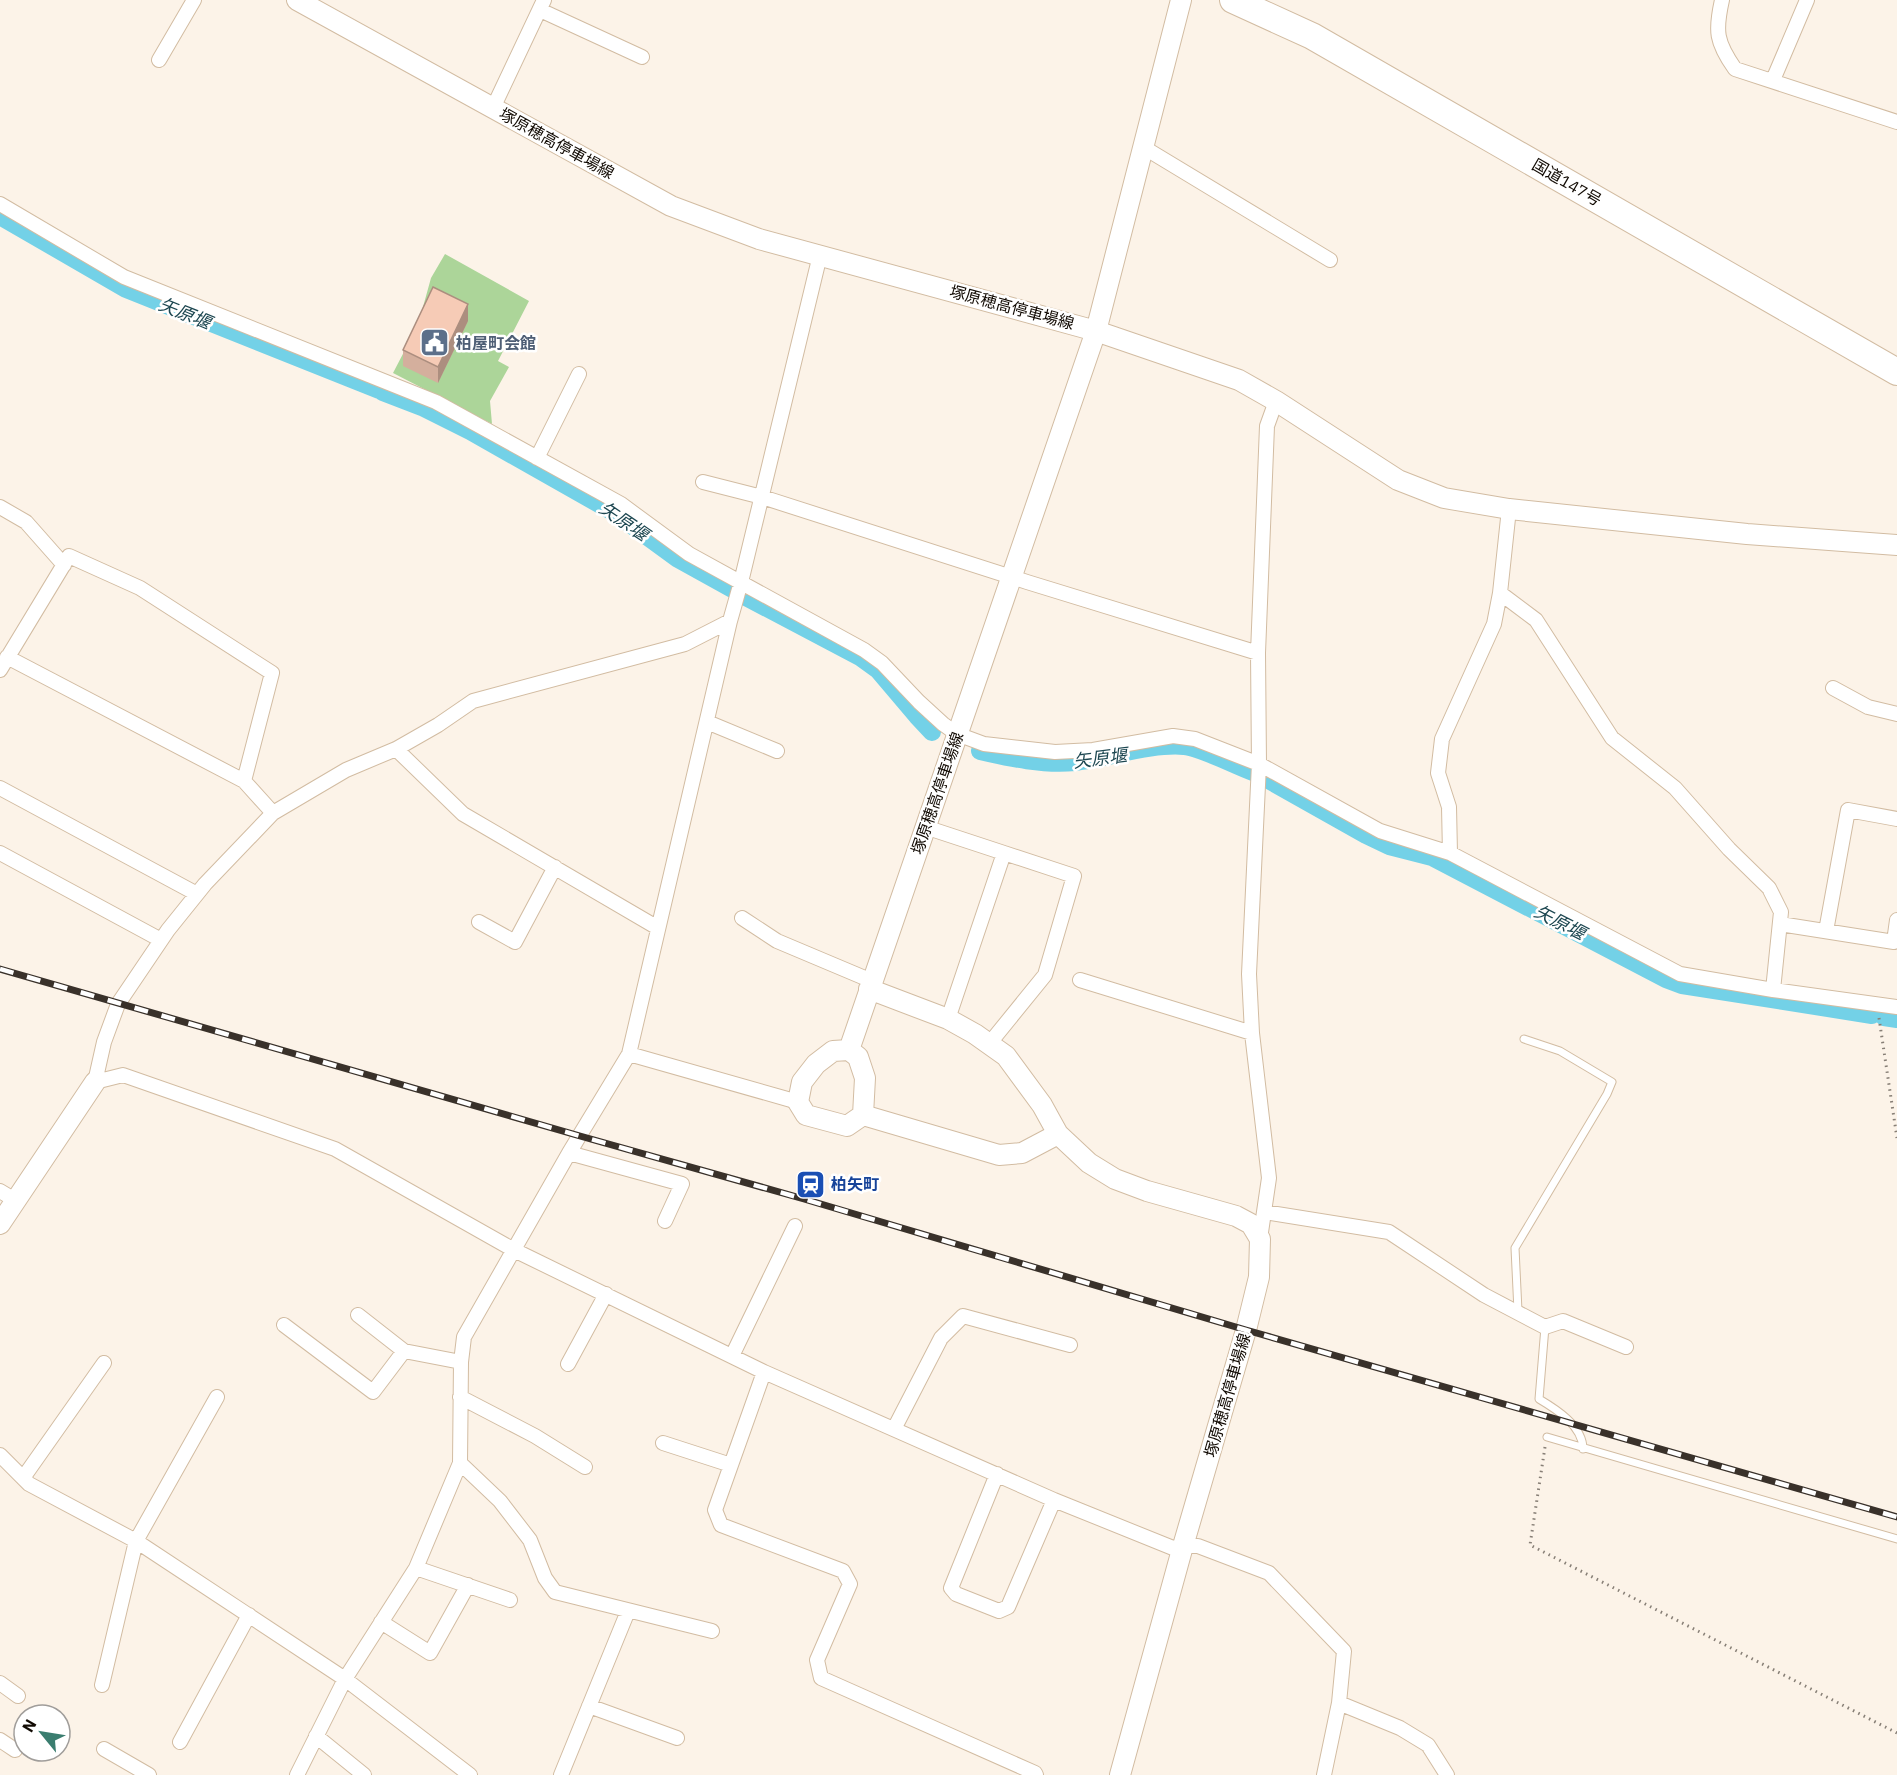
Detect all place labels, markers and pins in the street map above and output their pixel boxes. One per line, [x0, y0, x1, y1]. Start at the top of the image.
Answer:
public building icon: 柏屋町会館 [419, 327, 451, 359]
place label: 柏屋町会館 [456, 333, 536, 353]
station icon: 柏矢町 [794, 1168, 826, 1200]
place label: 柏矢町 [831, 1174, 879, 1194]

